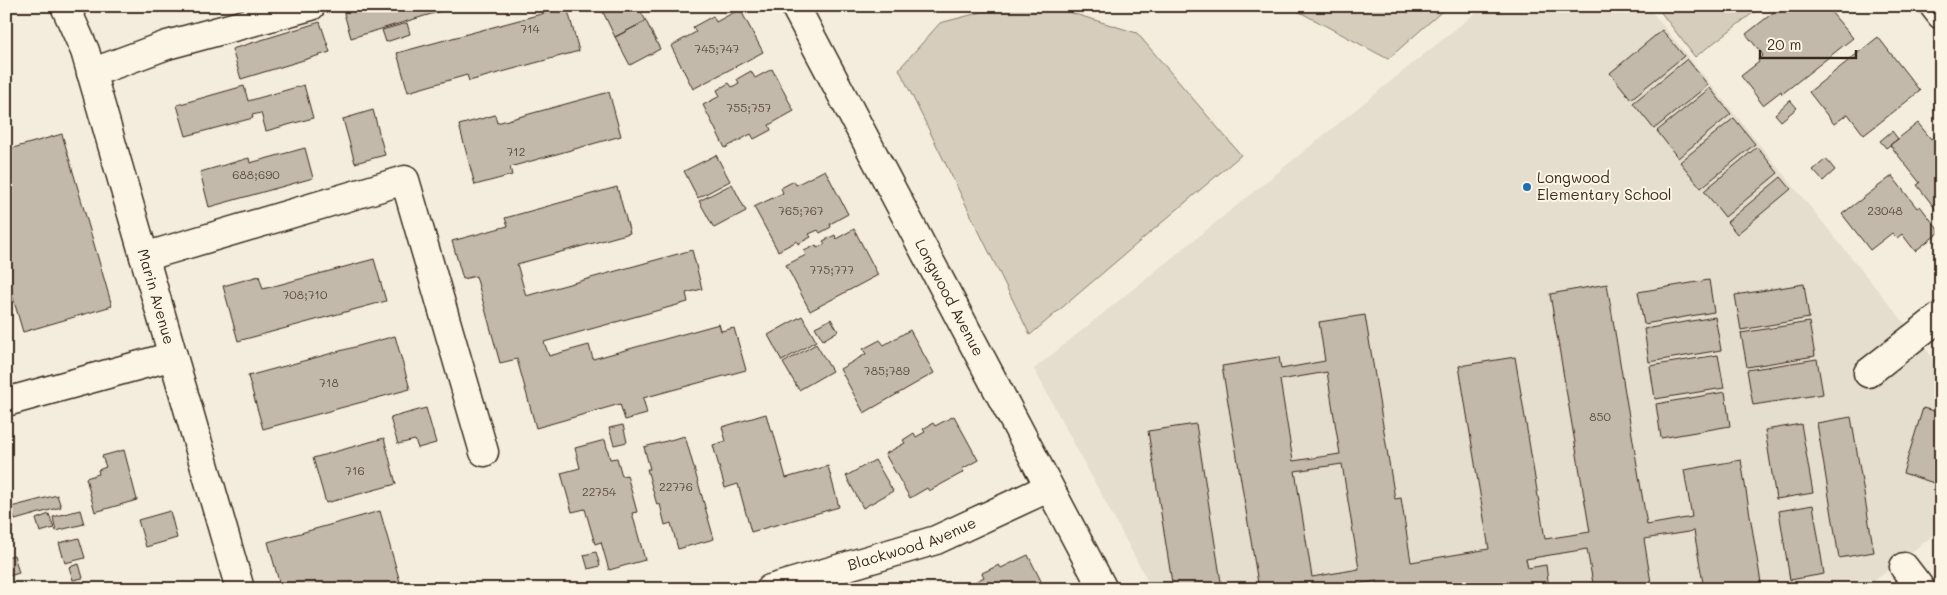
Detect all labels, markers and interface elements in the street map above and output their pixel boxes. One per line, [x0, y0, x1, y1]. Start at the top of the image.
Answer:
house number: 714 [520, 20, 540, 36]
scale bar [1760, 28, 1856, 60]
text: 20 m [1767, 34, 1801, 54]
house number: 745;747 [694, 40, 740, 56]
house number: 755;757 [727, 99, 772, 115]
house number: 712 [507, 143, 525, 159]
house number: 688;690 [232, 166, 280, 182]
place label: Longwood Elementary School [1537, 167, 1672, 204]
marker: Longwood Elementary School [1521, 181, 1533, 193]
house number: 765;767 [778, 202, 824, 218]
house number: 23048 [1867, 202, 1903, 218]
street label: Longwood Avenue [911, 235, 989, 359]
street label: Marin Avenue [134, 246, 180, 347]
house number: 775;777 [810, 261, 854, 277]
house number: 708;710 [283, 286, 328, 302]
house number: 785;789 [864, 362, 910, 378]
house number: 718 [319, 374, 339, 390]
house number: 850 [1589, 408, 1611, 424]
house number: 716 [345, 462, 365, 478]
house number: 22776 [659, 478, 693, 494]
house number: 22754 [582, 483, 616, 499]
street label: Blackwood Avenue [845, 512, 979, 575]

